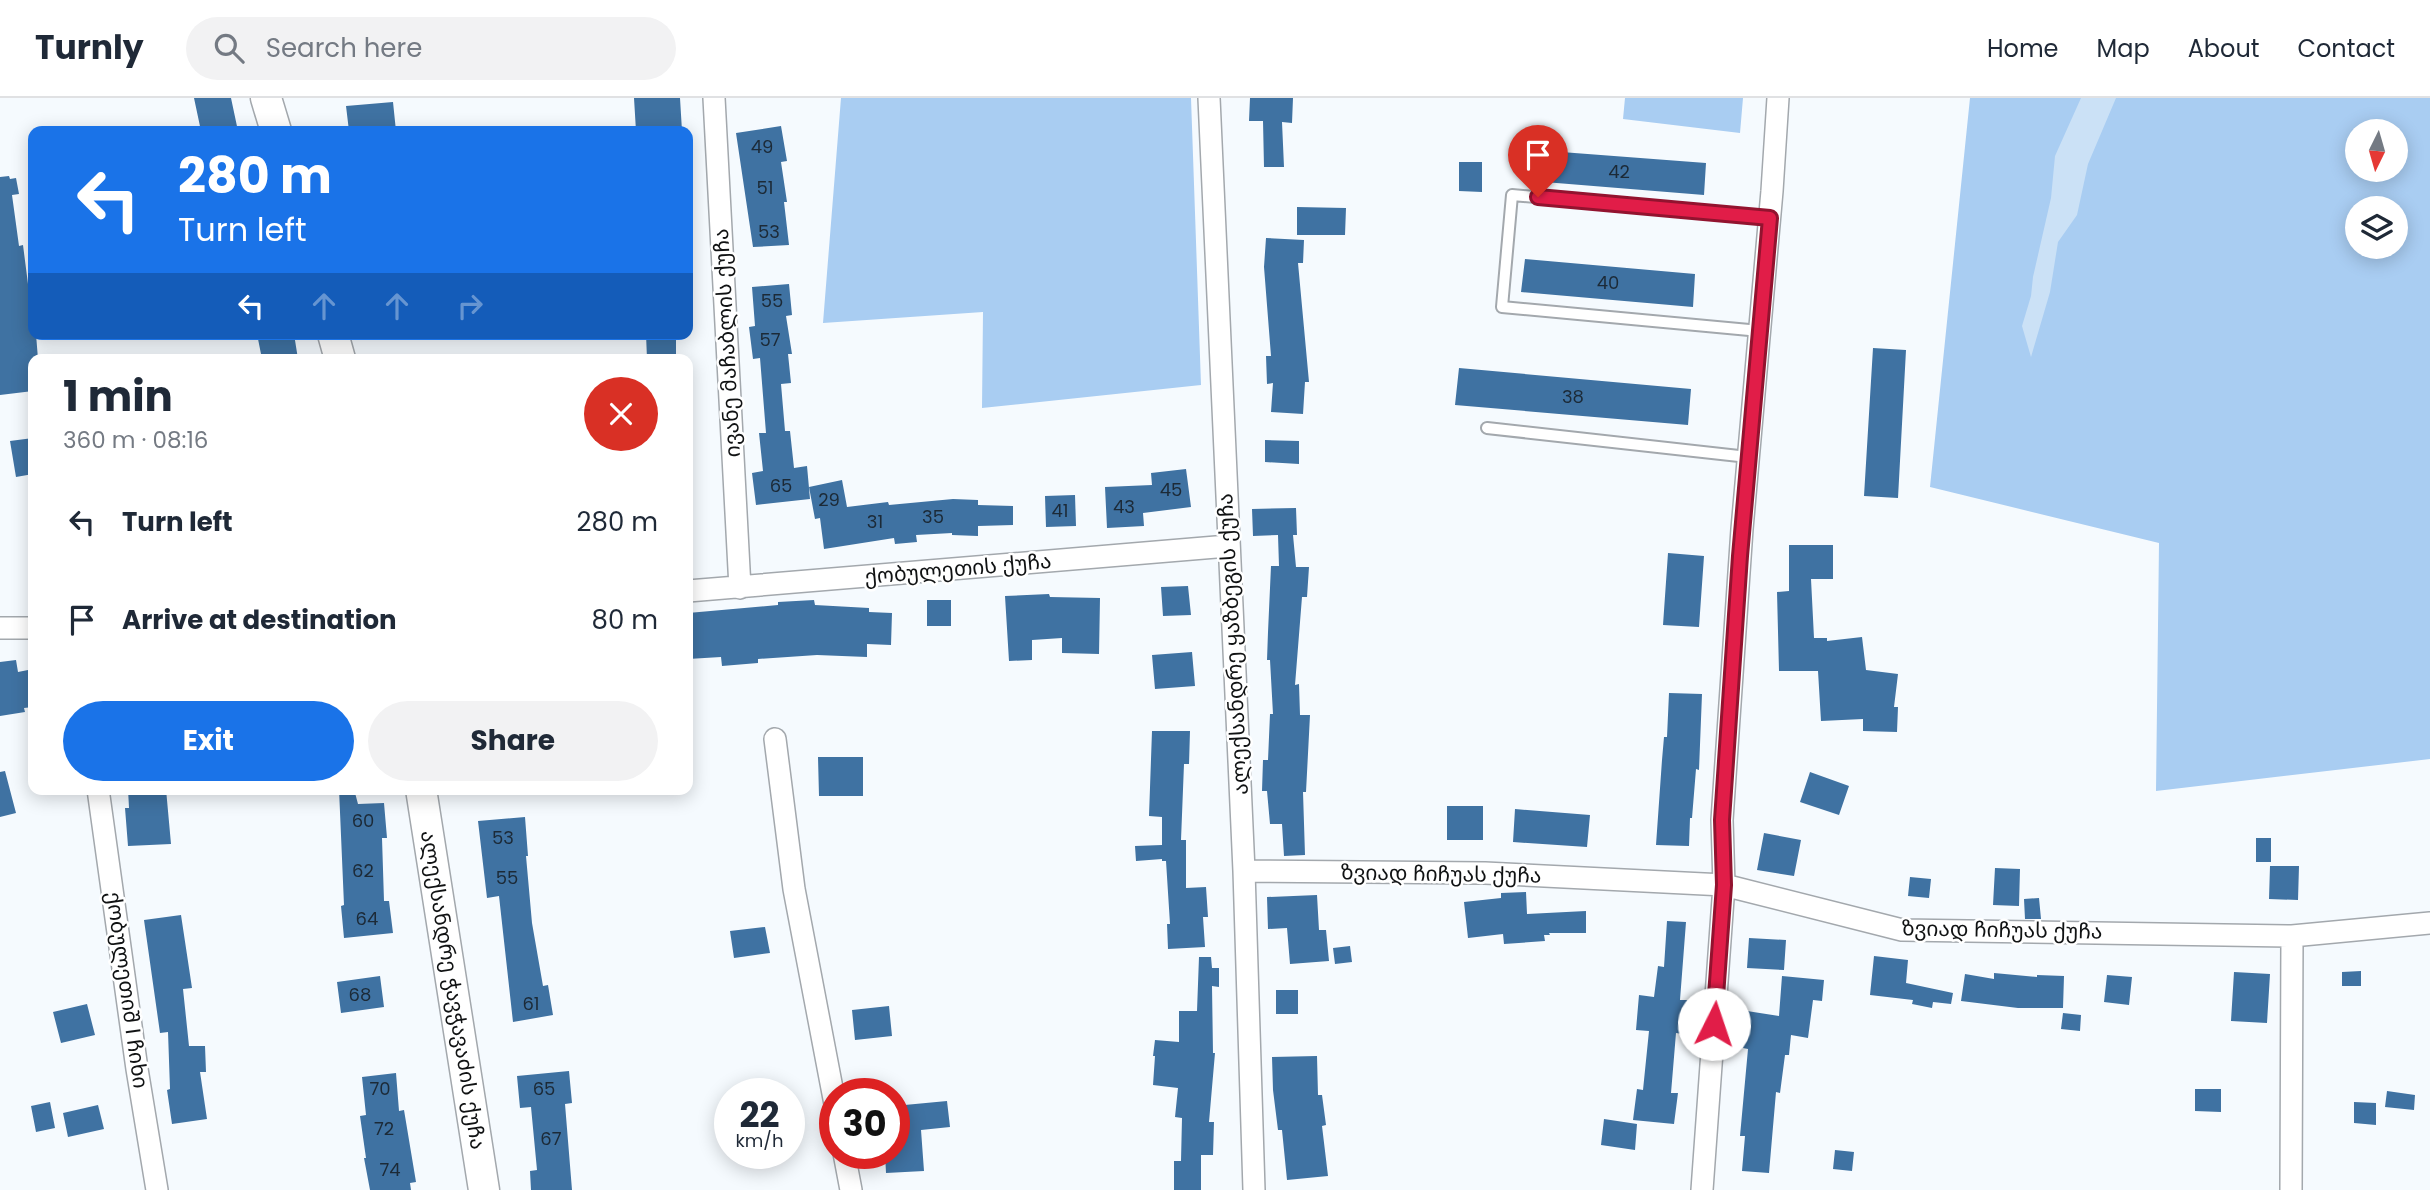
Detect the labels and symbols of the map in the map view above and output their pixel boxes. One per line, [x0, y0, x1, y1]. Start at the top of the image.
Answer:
north arrow [2345, 119, 2408, 182]
pin [1508, 125, 1568, 197]
house number: 49 [751, 134, 773, 159]
house number: 42 [1608, 159, 1630, 184]
house number: 51 [756, 175, 774, 200]
house number: 53 [758, 219, 780, 244]
street label: ივანე მაჩაბლის ქუჩა [706, 228, 747, 458]
house number: 40 [1597, 270, 1619, 295]
house number: 55 [761, 288, 783, 313]
house number: 57 [759, 327, 781, 352]
house number: 38 [1562, 384, 1584, 409]
house number: 65 [770, 473, 792, 498]
house number: 45 [1160, 477, 1182, 502]
house number: 29 [818, 487, 840, 512]
street label: ალექსანდრე ყაზბეგის ქუჩა [1210, 493, 1255, 796]
house number: 43 [1113, 494, 1135, 519]
house number: 41 [1051, 498, 1069, 523]
house number: 35 [922, 504, 944, 529]
house number: 31 [867, 509, 883, 534]
street label: ქობულეთის ქუჩა [863, 546, 1053, 591]
house number: 60 [352, 808, 374, 833]
house number: 53 [492, 825, 514, 850]
street label: ალექსანდრე ჭავჭავაძის ქუჩა [414, 828, 493, 1151]
street label: ზვიად ჩიჩუას ქუჩა [1340, 857, 1542, 890]
house number: 62 [352, 858, 374, 883]
house number: 55 [496, 865, 518, 890]
street label: ქობულეთიშ I ჩიხი [99, 890, 156, 1090]
house number: 64 [356, 906, 378, 931]
street label: ზვიად ჩიჩუას ქუჩა [1901, 913, 2103, 946]
house number: 68 [349, 982, 371, 1007]
position arrow [1677, 987, 1751, 1061]
house number: 61 [522, 991, 540, 1016]
house number: 70 [369, 1076, 391, 1101]
house number: 65 [533, 1076, 555, 1101]
speed limit sign: 30 [819, 1078, 910, 1169]
house number: 72 [374, 1116, 394, 1141]
house number: 67 [540, 1126, 562, 1151]
house number: 74 [379, 1157, 401, 1182]

